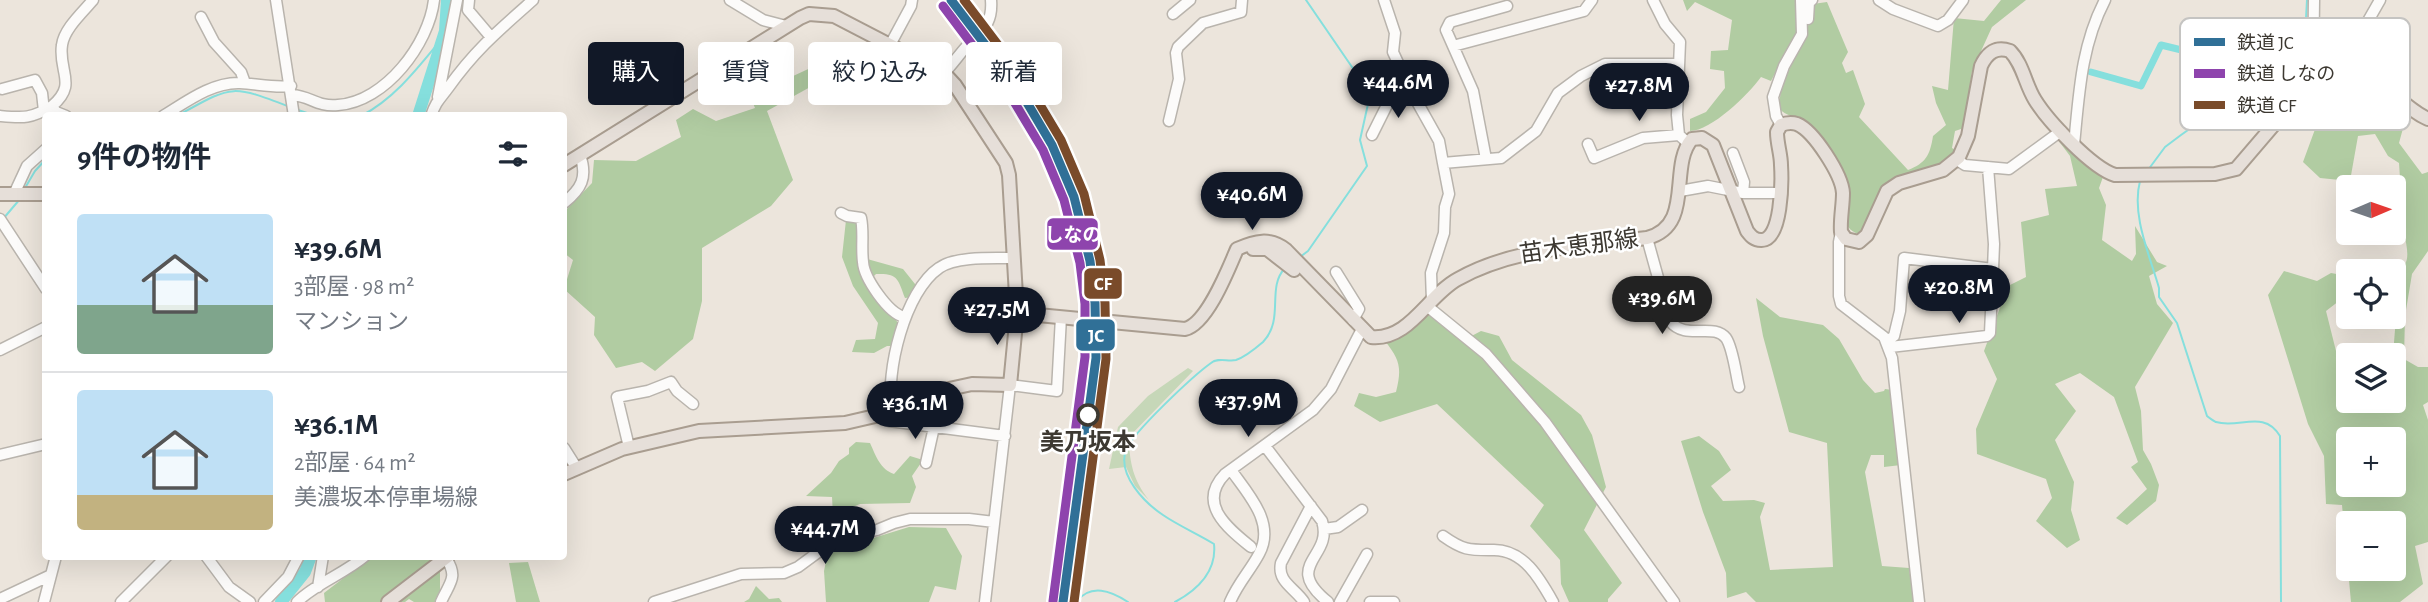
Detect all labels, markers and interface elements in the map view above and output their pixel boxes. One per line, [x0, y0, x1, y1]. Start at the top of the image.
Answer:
legend [2180, 18, 2410, 130]
text: 鉄道 JC [2237, 33, 2294, 53]
chip: 購入 [588, 42, 684, 105]
chip: 賃貸 [698, 42, 794, 105]
chip: 絞り込み [808, 42, 952, 105]
chip: 新着 [966, 42, 1062, 105]
pin: ¥44.6M [1341, 60, 1455, 120]
pin: ¥27.8M [1582, 64, 1696, 123]
text: 鉄道 しなの [2237, 64, 2335, 84]
text: ¥44.6M [1363, 71, 1433, 94]
text: ¥27.8M [1605, 74, 1673, 97]
text: 鉄道 CF [2237, 96, 2297, 116]
icon: filters [494, 135, 532, 173]
text: 9件の物件 [77, 143, 212, 173]
pin: ¥40.6M [1195, 173, 1309, 232]
north arrow [2336, 175, 2406, 245]
map controls [2336, 175, 2406, 581]
text: ¥40.6M [1217, 183, 1287, 206]
line badge: しなの [1046, 217, 1099, 251]
text: しなの [1044, 225, 1102, 245]
street label: 苗木恵那線 [1518, 225, 1640, 267]
text: ¥39.6M [294, 234, 382, 264]
icon: home [133, 242, 217, 326]
button: locate [2336, 259, 2406, 329]
pin: ¥20.8M [1902, 266, 2016, 325]
line badge: CF [1083, 267, 1123, 300]
text: CF [1094, 275, 1113, 294]
text: 3部屋 · 98 m² [294, 276, 414, 299]
pin: ¥39.6M [1605, 276, 1719, 336]
text: ¥20.8M [1924, 276, 1994, 299]
text: ¥39.6M [1628, 287, 1696, 310]
pin: ¥27.5M [940, 288, 1054, 347]
text: ¥27.5M [964, 298, 1030, 321]
text: マンション [294, 311, 409, 334]
line badge: JC [1075, 318, 1116, 352]
text: JC [1088, 327, 1104, 346]
button: layers [2336, 343, 2406, 413]
pin: ¥37.9M [1191, 380, 1305, 439]
pin: ¥36.1M [858, 382, 972, 441]
text: ¥37.9M [1215, 390, 1281, 413]
text: ¥36.1M [883, 392, 948, 415]
marker: 美乃坂本 [1077, 404, 1099, 426]
text: ¥36.1M [294, 410, 379, 440]
icon: home [133, 418, 217, 502]
button: + [2336, 427, 2406, 497]
place label: 美乃坂本 [1040, 429, 1136, 455]
text: 2部屋 · 64 m² [294, 452, 415, 475]
text: 美濃坂本停車場線 [294, 487, 478, 510]
pin: ¥44.7M [768, 506, 882, 566]
button: − [2336, 511, 2406, 581]
text: ¥44.7M [791, 517, 859, 540]

